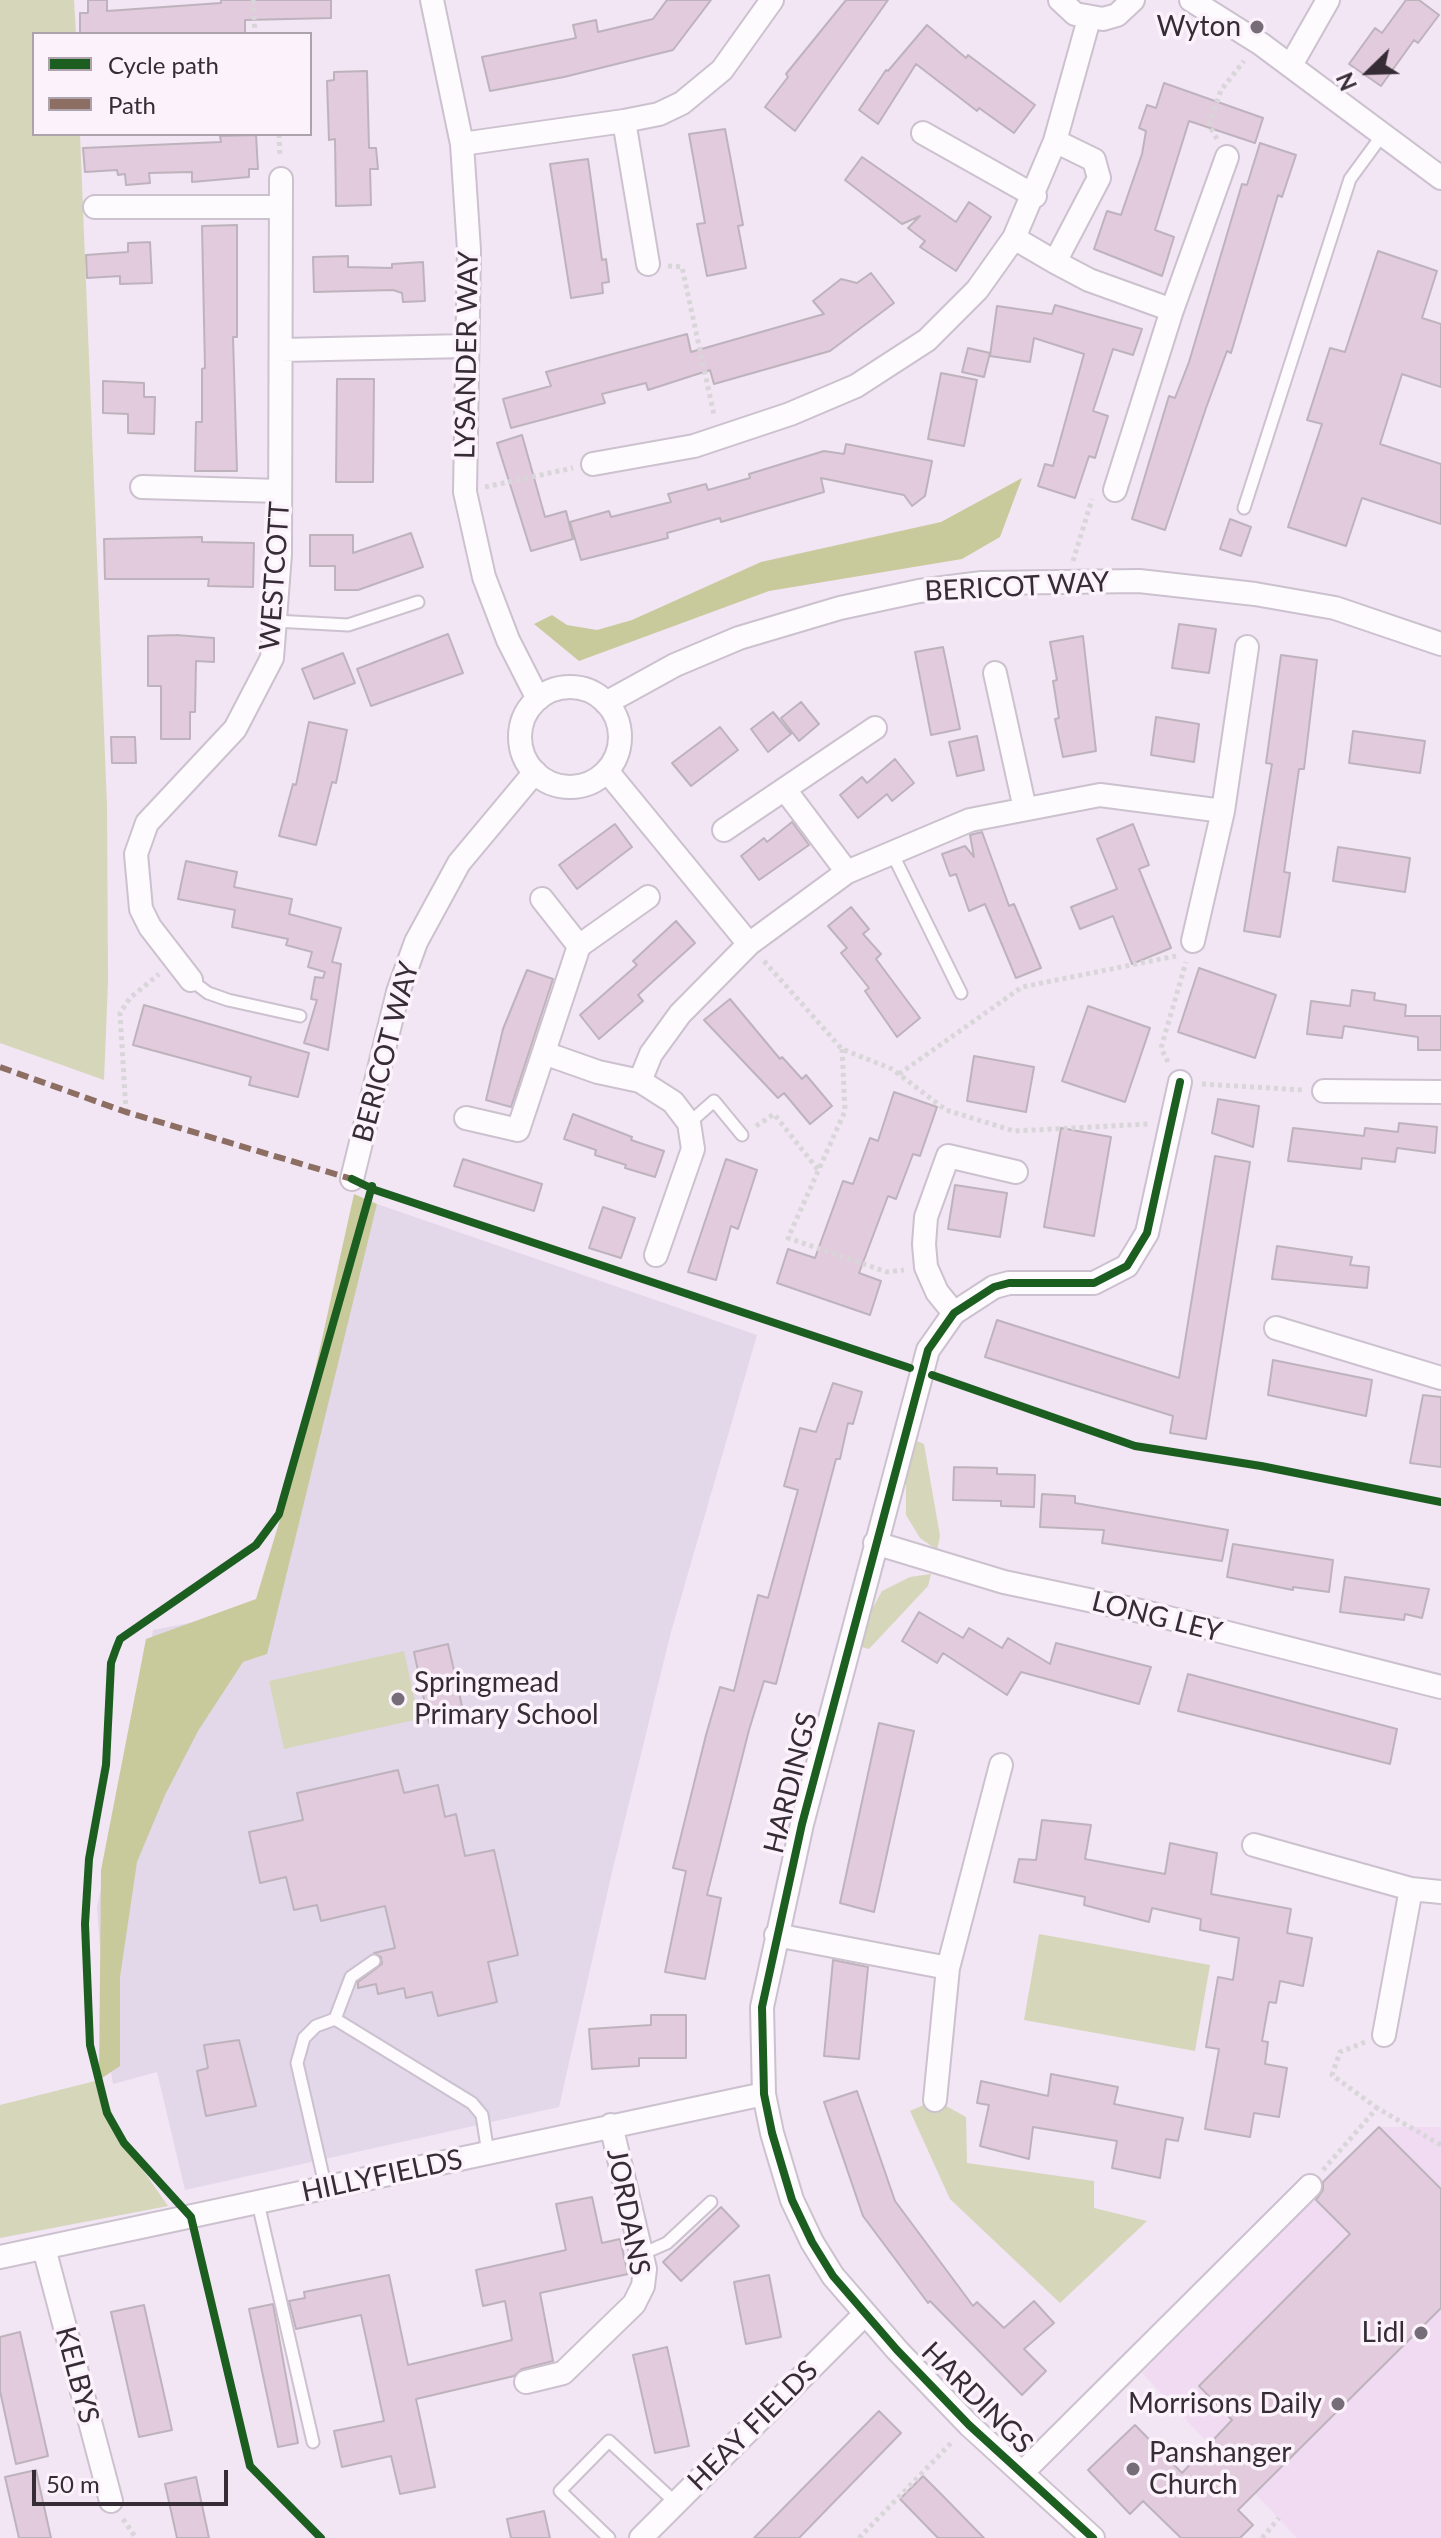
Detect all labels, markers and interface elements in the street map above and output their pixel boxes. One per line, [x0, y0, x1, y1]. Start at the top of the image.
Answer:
place label: Wyton [1157, 10, 1241, 44]
marker: Wyton [1248, 18, 1266, 36]
legend [32, 32, 312, 136]
north arrow [1329, 32, 1409, 112]
text: Cycle path [108, 50, 219, 79]
text: N [1331, 69, 1362, 95]
text: Path [108, 90, 156, 119]
street label: LYSANDER WAY [448, 251, 486, 459]
street label: WESTCOTT [253, 501, 297, 651]
street label: BERICOT WAY [924, 565, 1110, 609]
street label: BERICOT WAY [346, 958, 426, 1146]
street label: LONG LEY [1088, 1585, 1226, 1649]
place label: Springmead Primary School [414, 1666, 599, 1732]
marker: Springmead Primary School [389, 1690, 407, 1708]
street label: HARDINGS [757, 1709, 825, 1857]
street label: HILLYFIELDS [299, 2143, 465, 2209]
street label: JORDANS [599, 2146, 657, 2278]
place label: Lidl [1362, 2316, 1405, 2350]
street label: KELBYS [48, 2323, 106, 2427]
marker: Lidl [1412, 2324, 1430, 2342]
street label: HARDINGS [914, 2335, 1040, 2461]
street label: HEAY FIELDS [681, 2354, 825, 2498]
place label: Morrisons Daily [1128, 2387, 1322, 2421]
marker: Morrisons Daily [1329, 2395, 1347, 2413]
place label: Panshanger Church [1149, 2436, 1292, 2502]
scale bar [36, 2454, 232, 2504]
marker: Panshanger Church [1124, 2460, 1142, 2478]
text: 50 m [46, 2469, 100, 2498]

